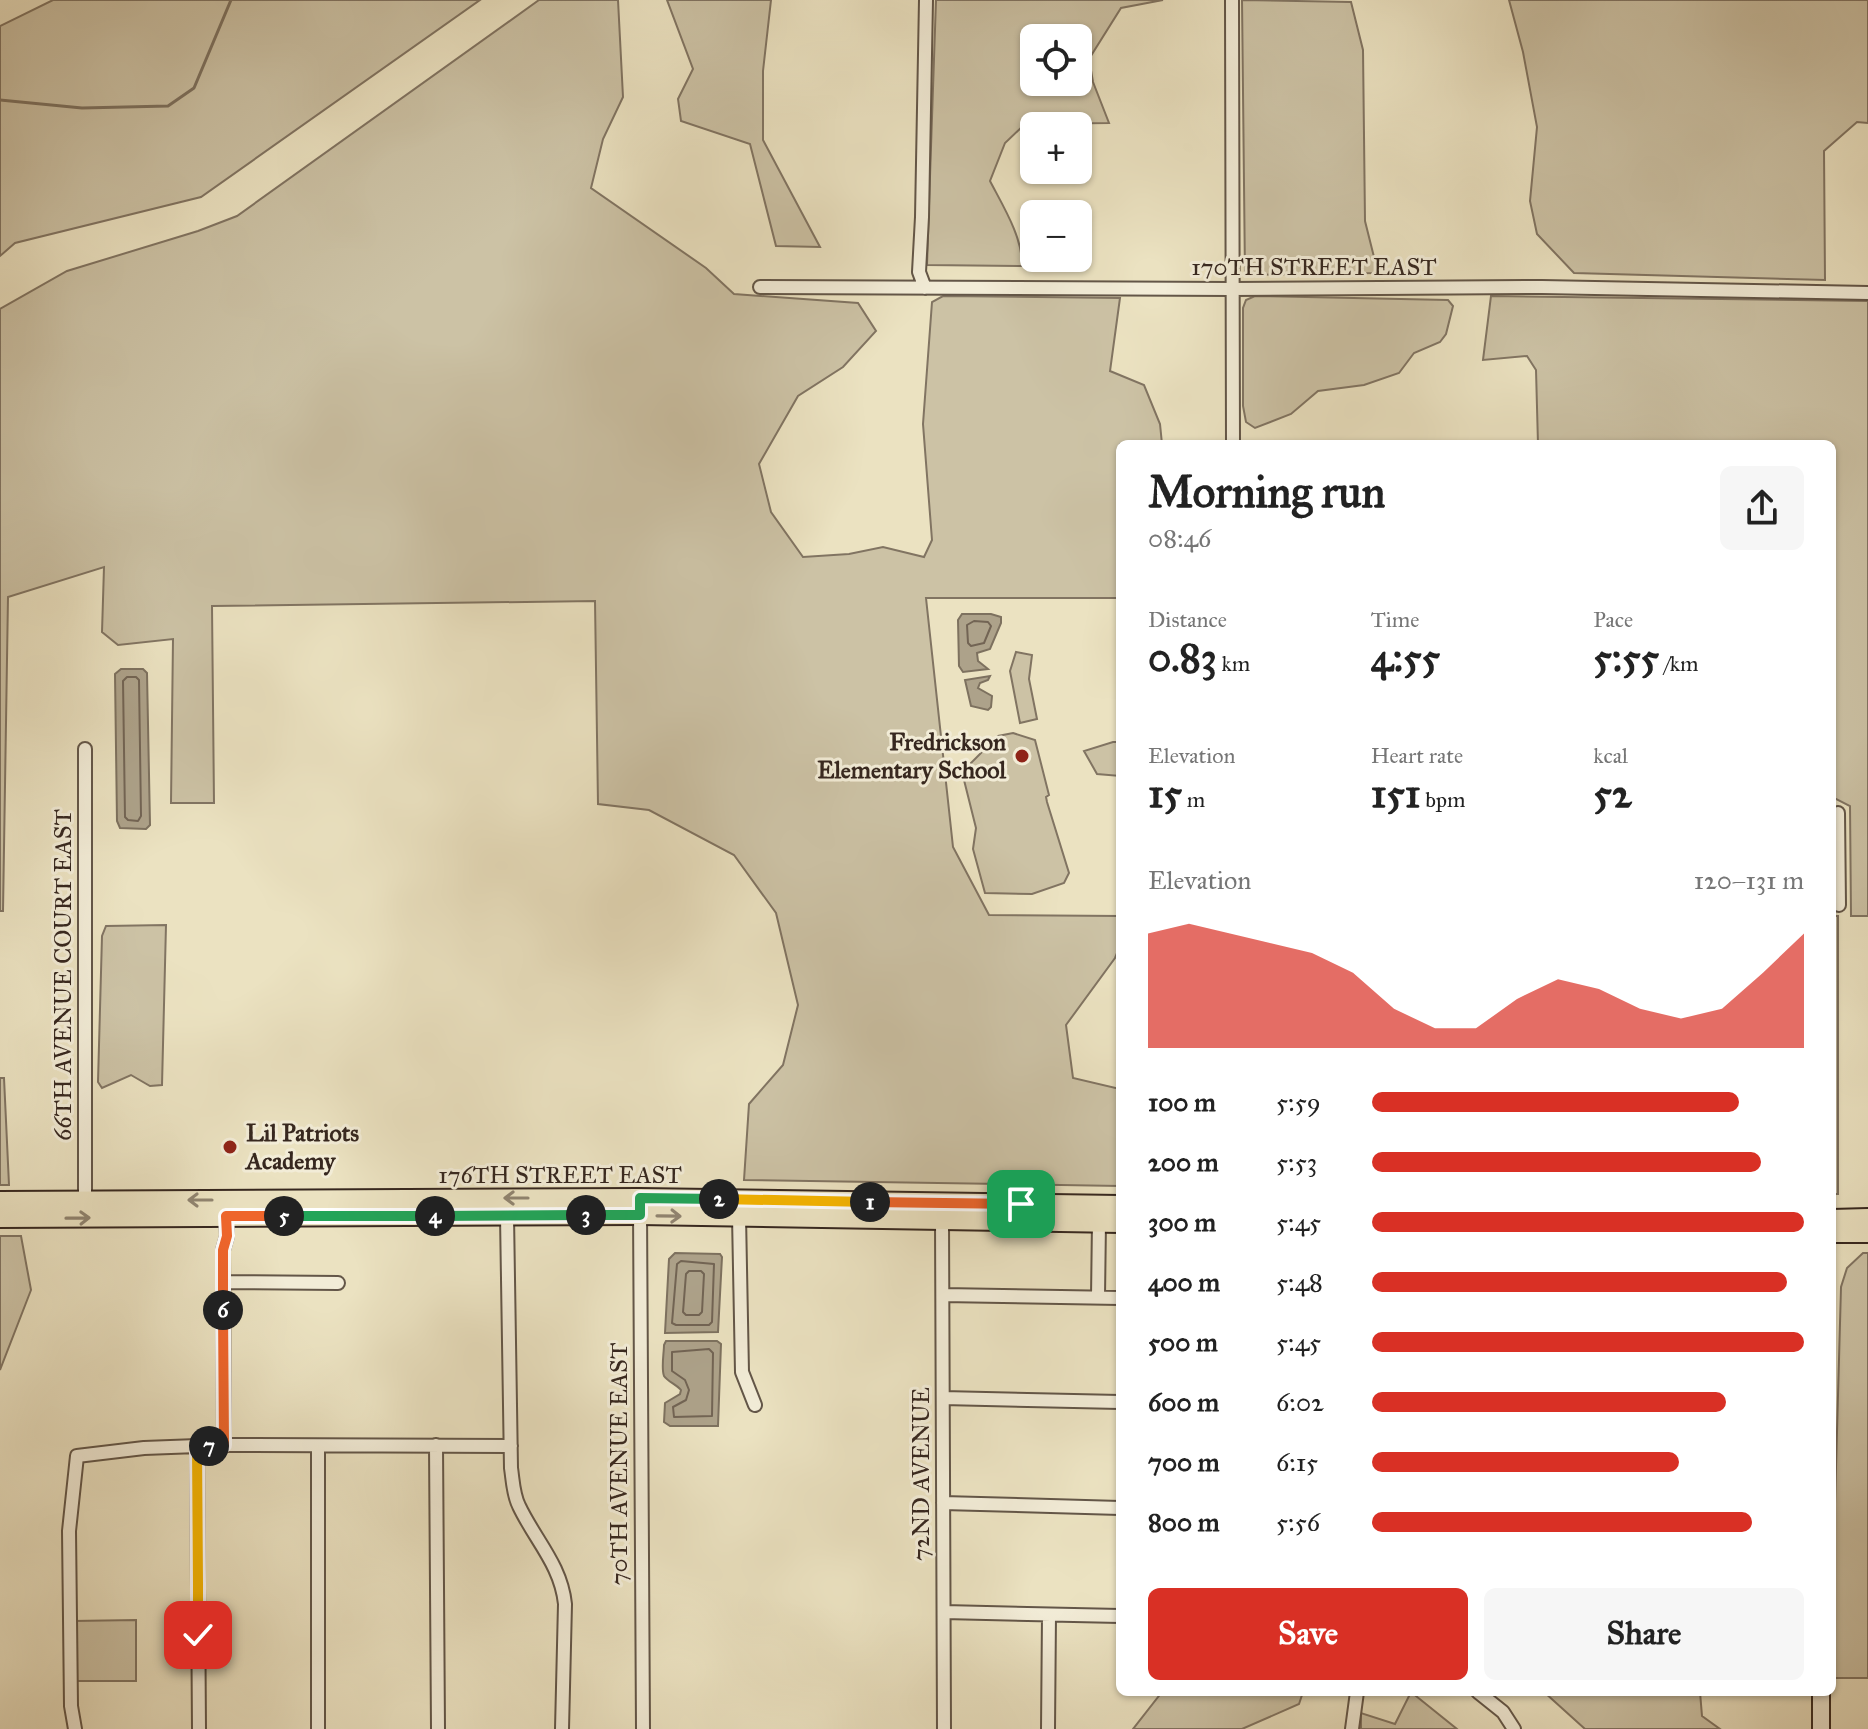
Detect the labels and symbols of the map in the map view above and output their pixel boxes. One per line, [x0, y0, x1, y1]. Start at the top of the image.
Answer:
street label: 170TH STREET EAST [1191, 252, 1437, 282]
place label: Fredrickson Elementary School [817, 727, 1007, 785]
marker: Fredrickson Elementary School [1013, 747, 1031, 765]
street label: 66TH AVENUE COURT EAST [48, 809, 78, 1141]
place label: Lil Patriots Academy [244, 1118, 359, 1176]
marker: Lil Patriots Academy [221, 1138, 239, 1156]
street label: 176TH STREET EAST [438, 1160, 682, 1190]
pin [987, 1170, 1055, 1238]
pin: 2 [699, 1179, 739, 1219]
pin: 1 [850, 1182, 890, 1222]
one-way arrow [503, 1190, 530, 1206]
one-way arrow [187, 1192, 214, 1208]
pin: 3 [566, 1195, 606, 1235]
pin: 5 [264, 1196, 304, 1236]
pin: 4 [415, 1196, 455, 1236]
one-way arrow [655, 1208, 682, 1223]
one-way arrow [64, 1210, 91, 1226]
pin: 6 [203, 1290, 243, 1330]
street label: 70TH AVENUE EAST [604, 1343, 634, 1585]
street label: 72ND AVENUE [906, 1387, 936, 1561]
pin: 7 [189, 1426, 229, 1466]
pin [164, 1601, 232, 1669]

